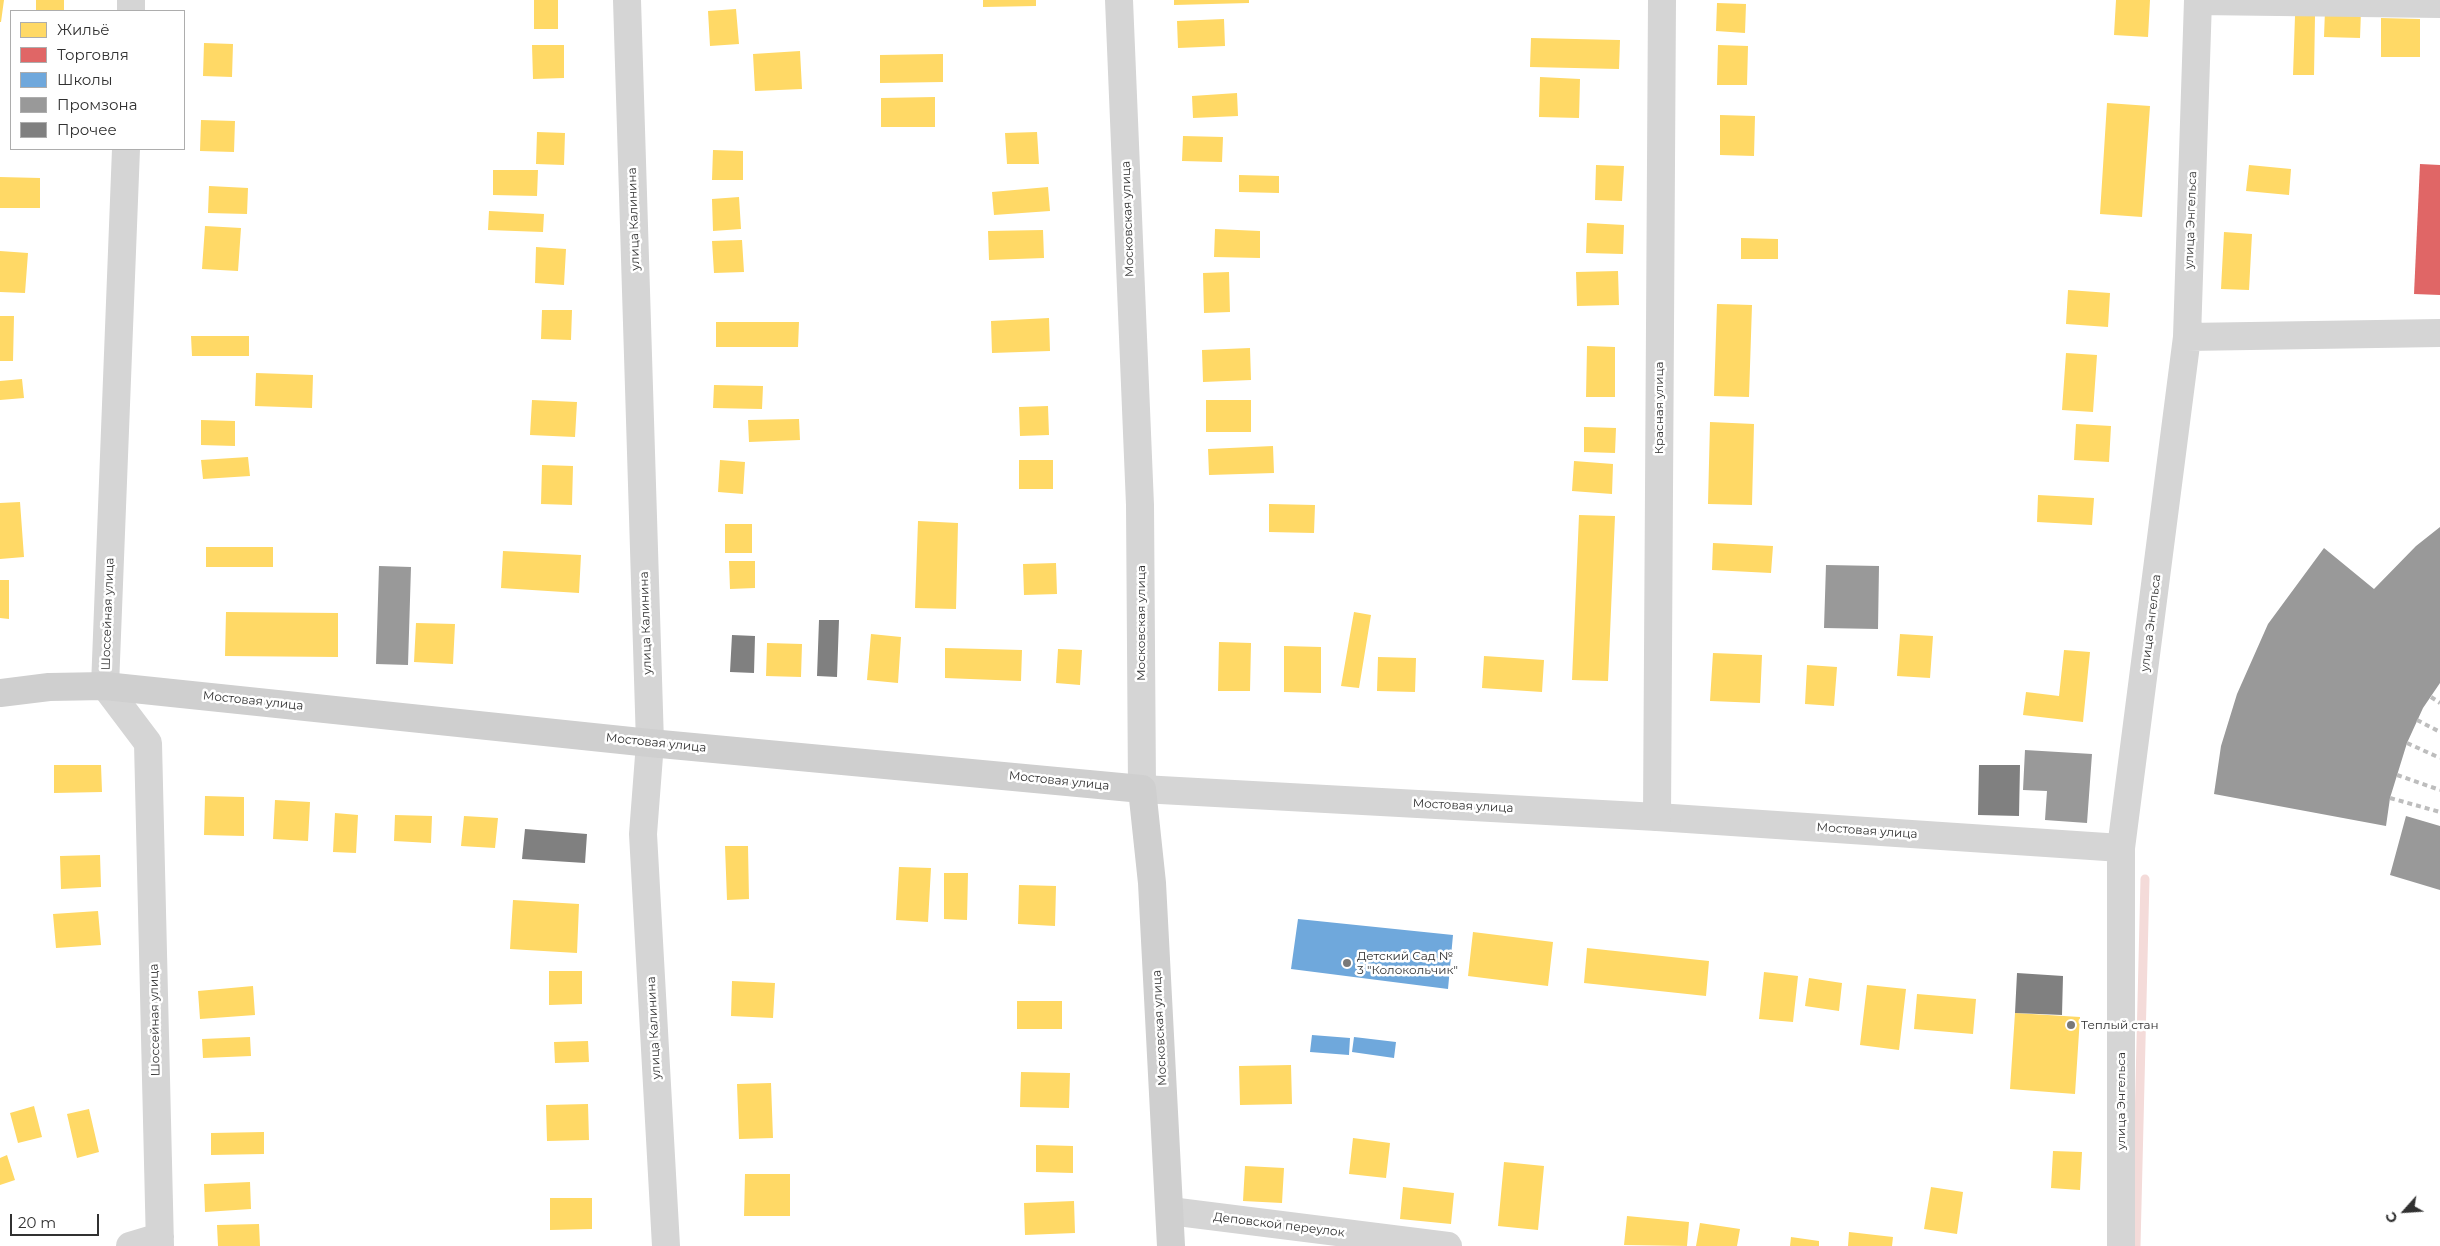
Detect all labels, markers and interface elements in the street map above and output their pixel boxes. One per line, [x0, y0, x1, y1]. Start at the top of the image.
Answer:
legend [10, 10, 185, 150]
text: Жильё [57, 20, 110, 39]
text: Торговля [57, 45, 129, 64]
text: Школы [57, 70, 113, 89]
text: Промзона [57, 95, 137, 114]
text: Прочее [57, 120, 117, 139]
street label: Московская улица [1119, 161, 1137, 277]
street label: улица Калинина [625, 167, 643, 271]
street label: улица Энгельса [2182, 171, 2200, 269]
street label: Красная улица [1652, 361, 1666, 455]
street label: Шоссейная улица [99, 557, 117, 671]
street label: Московская улица [1134, 565, 1148, 681]
street label: улица Калинина [637, 571, 655, 675]
street label: улица Энгельса [2138, 574, 2164, 672]
street label: Мостовая улица [202, 689, 304, 713]
street label: Мостовая улица [605, 731, 707, 755]
street label: Мостовая улица [1008, 769, 1110, 793]
street label: Мостовая улица [1412, 796, 1514, 816]
street label: Мостовая улица [1816, 820, 1918, 842]
place label: Детский Сад № 3 "Колокольчик" [1357, 949, 1458, 977]
marker: Детский Сад № 3 "Колокольчик" [1341, 957, 1353, 969]
street label: Шоссейная улица [147, 964, 163, 1076]
street label: Московская улица [1150, 970, 1170, 1086]
street label: улица Калинина [644, 976, 664, 1080]
place label: Теплый стан [2081, 1018, 2159, 1032]
marker: Теплый стан [2065, 1019, 2077, 1031]
street label: улица Энгельса [2114, 1052, 2128, 1150]
north arrow [2380, 1186, 2430, 1236]
scale bar [12, 1204, 101, 1236]
text: С [2381, 1209, 2402, 1226]
street label: Деповской переулок [1213, 1210, 1345, 1240]
text: 20 m [18, 1213, 56, 1232]

